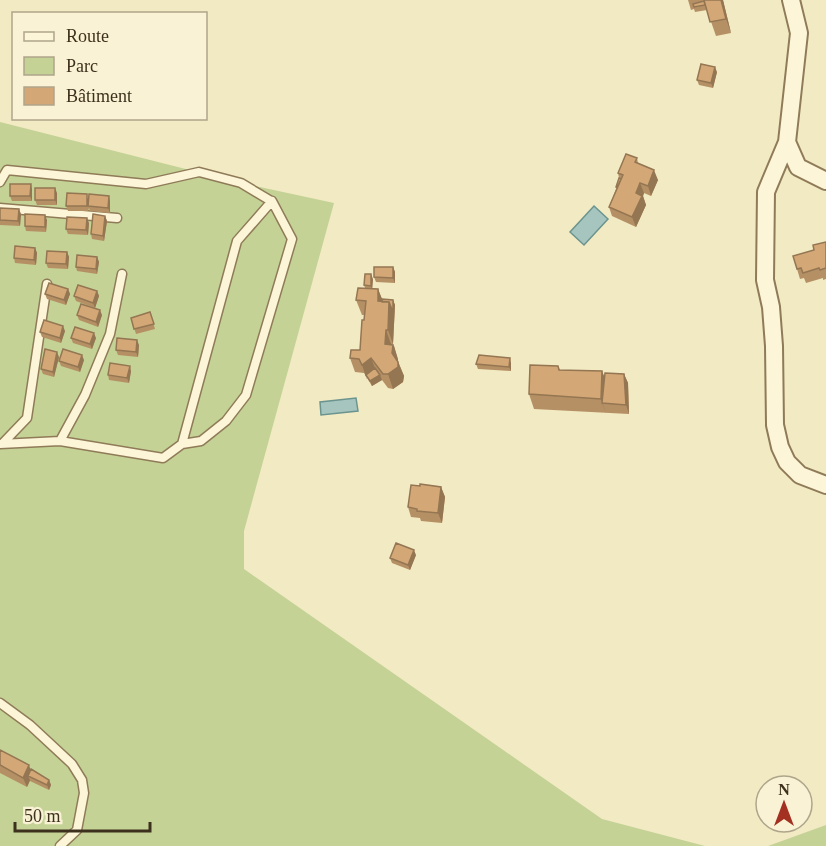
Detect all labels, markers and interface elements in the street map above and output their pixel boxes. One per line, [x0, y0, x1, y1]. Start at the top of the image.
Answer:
legend [12, 12, 207, 120]
text: Route [66, 26, 109, 46]
text: Parc [66, 56, 98, 76]
text: Bâtiment [66, 86, 132, 106]
north arrow [754, 774, 814, 834]
text: N [778, 781, 790, 798]
scale bar [15, 795, 150, 833]
text: 50 m [24, 806, 61, 826]

